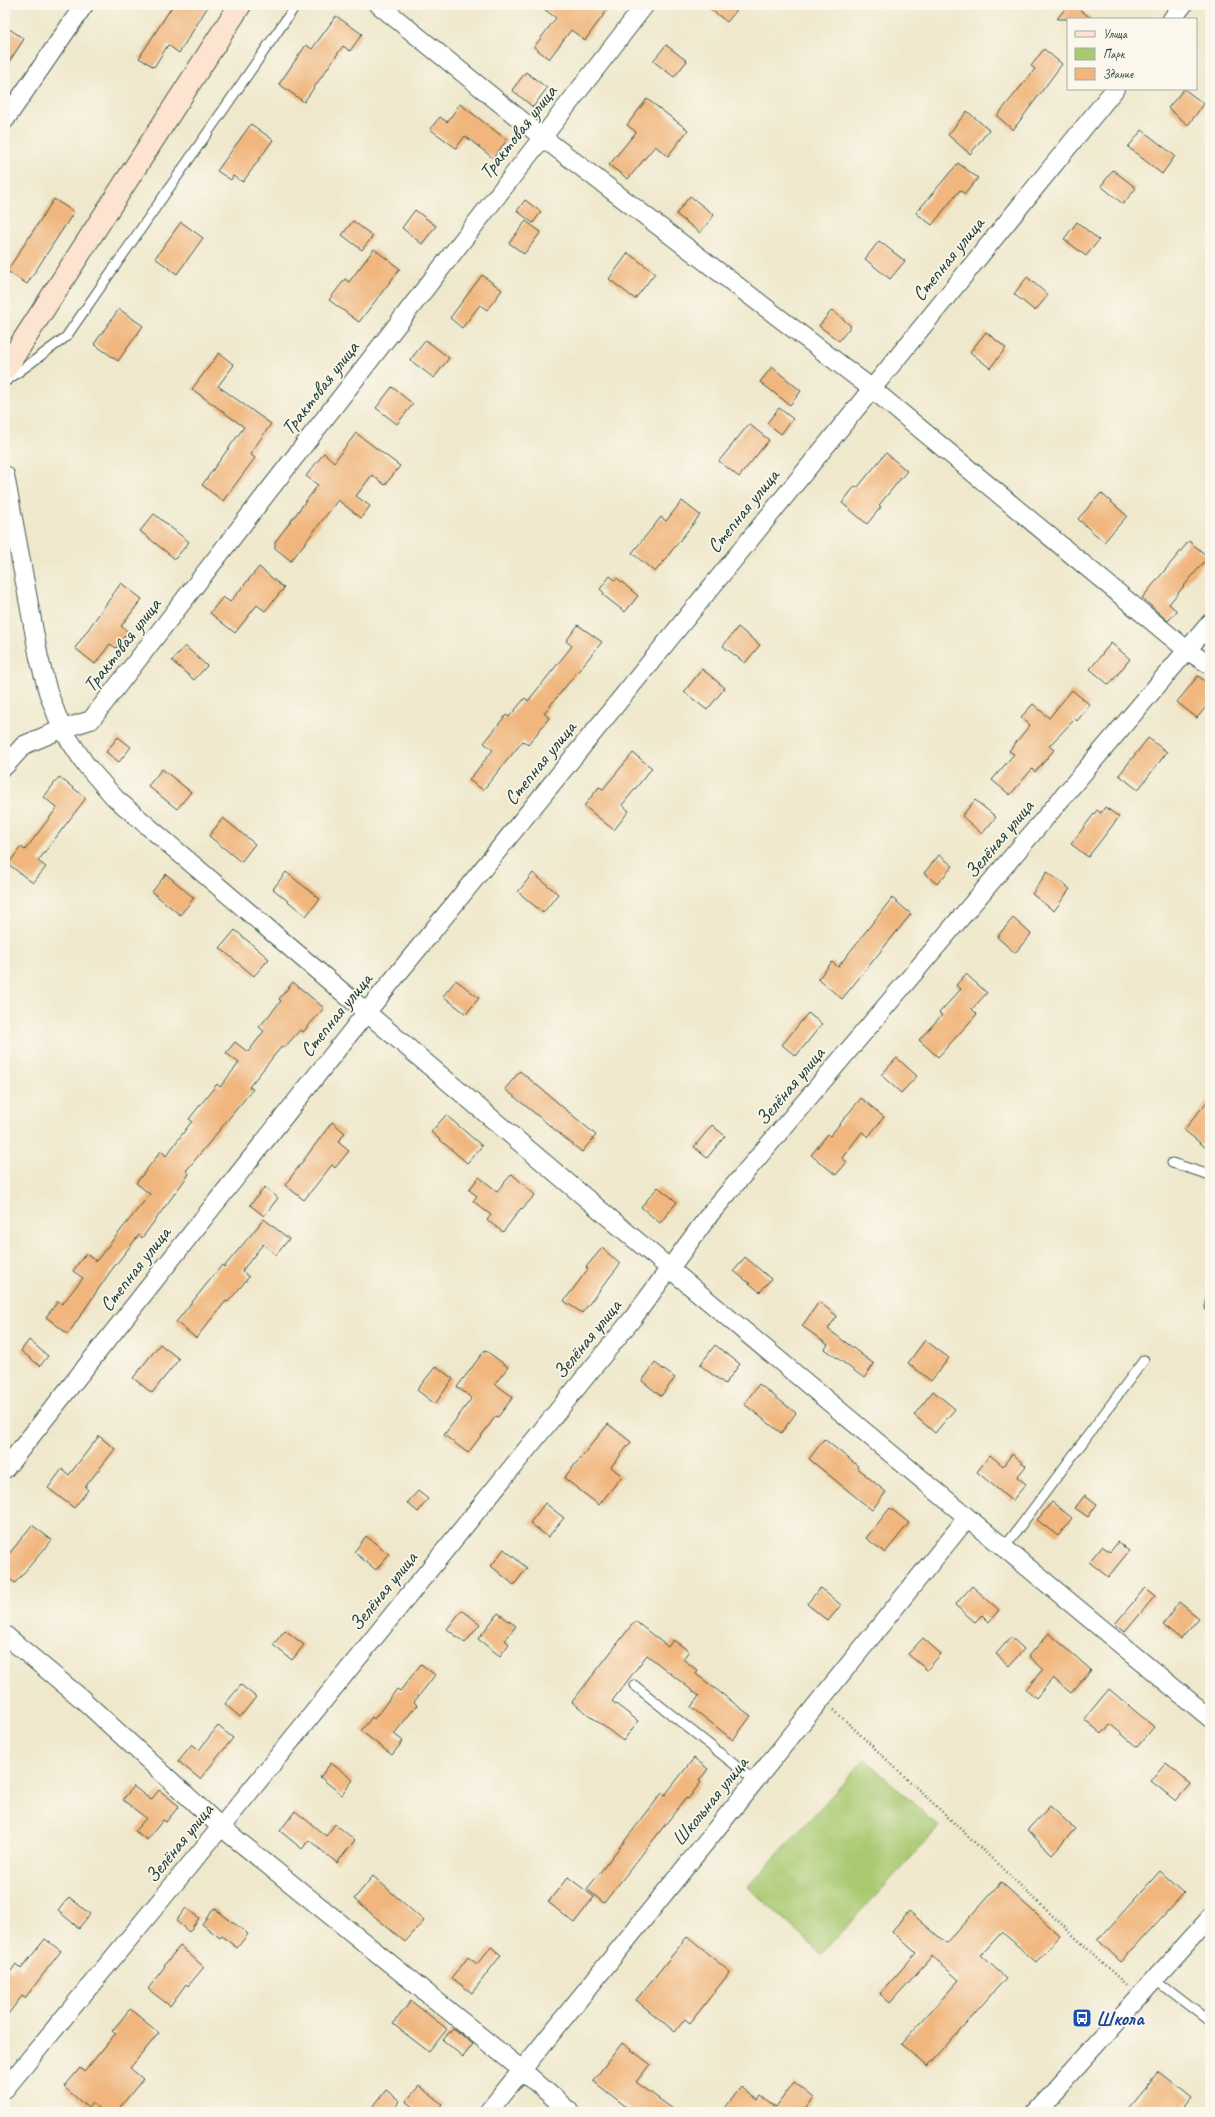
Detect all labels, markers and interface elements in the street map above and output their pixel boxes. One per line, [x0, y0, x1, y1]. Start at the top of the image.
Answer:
legend [1067, 18, 1197, 90]
text: Улица [1103, 26, 1128, 42]
text: Парк [1103, 46, 1126, 62]
text: Здание [1103, 66, 1134, 82]
street label: Трактовая улица [474, 79, 563, 184]
street label: Степная улица [906, 210, 991, 306]
street label: Трактовая улица [276, 335, 365, 440]
street label: Степная улица [701, 462, 786, 558]
street label: Трактовая улица [78, 592, 167, 697]
street label: Степная улица [498, 714, 583, 810]
street label: Зелёная улица [959, 793, 1040, 883]
street label: Степная улица [294, 966, 379, 1062]
street label: Зелёная улица [750, 1040, 831, 1130]
street label: Степная улица [94, 1220, 177, 1317]
street label: Зелёная улица [547, 1293, 628, 1384]
street label: Зелёная улица [343, 1545, 424, 1636]
street label: Школьная улица [666, 1750, 755, 1851]
street label: Зелёная улица [139, 1797, 220, 1888]
place label: Школа [1096, 2006, 1145, 2031]
bus stop icon: Школа [1071, 2007, 1093, 2029]

